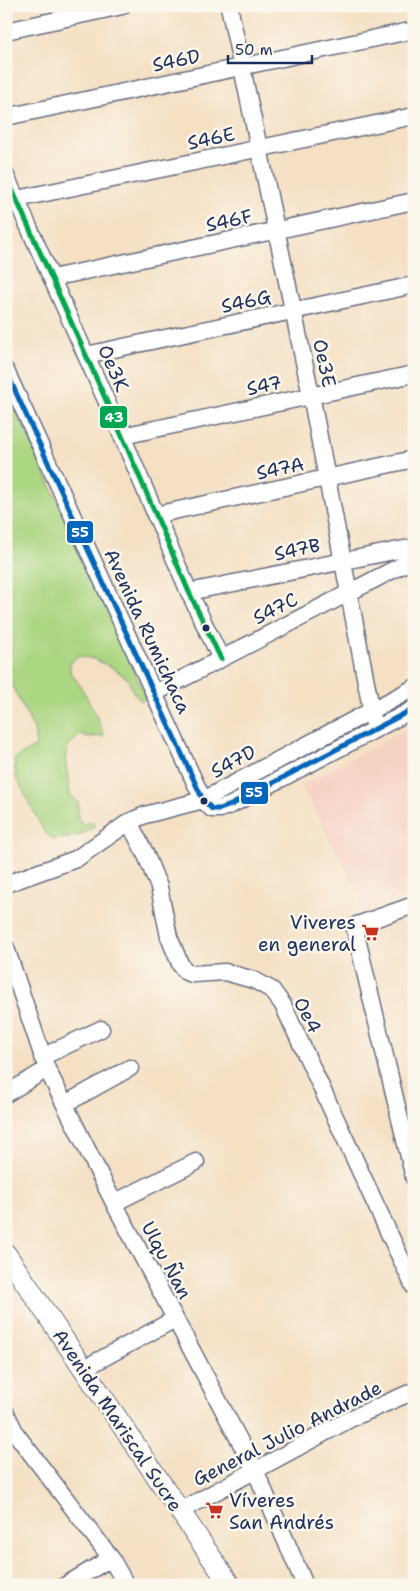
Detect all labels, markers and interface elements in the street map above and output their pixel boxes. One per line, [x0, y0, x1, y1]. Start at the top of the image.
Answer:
scale bar [228, 32, 311, 64]
text: 50 m [235, 40, 273, 60]
street label: S46D [150, 43, 202, 78]
street label: S46E [185, 121, 237, 156]
street label: S46F [204, 203, 255, 238]
street label: S46G [219, 284, 273, 319]
street label: Oe3E [307, 337, 342, 390]
street label: Oe3K [92, 341, 135, 396]
street label: S47 [244, 370, 284, 401]
line badge: 43 [99, 405, 128, 429]
text: 43 [105, 408, 124, 426]
street label: S47A [254, 451, 306, 486]
line badge: 55 [66, 520, 94, 544]
text: 55 [71, 523, 89, 541]
street label: S47B [272, 532, 322, 567]
street label: Avenida Rumichaca [98, 545, 197, 718]
street label: S47C [249, 587, 302, 630]
unlabelled marker [201, 623, 211, 633]
street label: S47D [206, 739, 260, 784]
line badge: 55 [240, 781, 269, 805]
text: 55 [245, 783, 263, 801]
unlabelled marker [199, 796, 209, 806]
place label: Viveres en general [258, 910, 356, 957]
supermarket icon: Viveres en general [360, 923, 380, 943]
street label: Oe4 [288, 993, 327, 1038]
street label: Ulqu Ñan [136, 1217, 198, 1303]
street label: Avenida Mariscal Sucre [47, 1324, 188, 1516]
street label: General Julio Andrade [189, 1375, 386, 1492]
place label: Víveres San Andrés [229, 1488, 334, 1535]
supermarket icon: Víveres San Andrés [205, 1501, 225, 1521]

